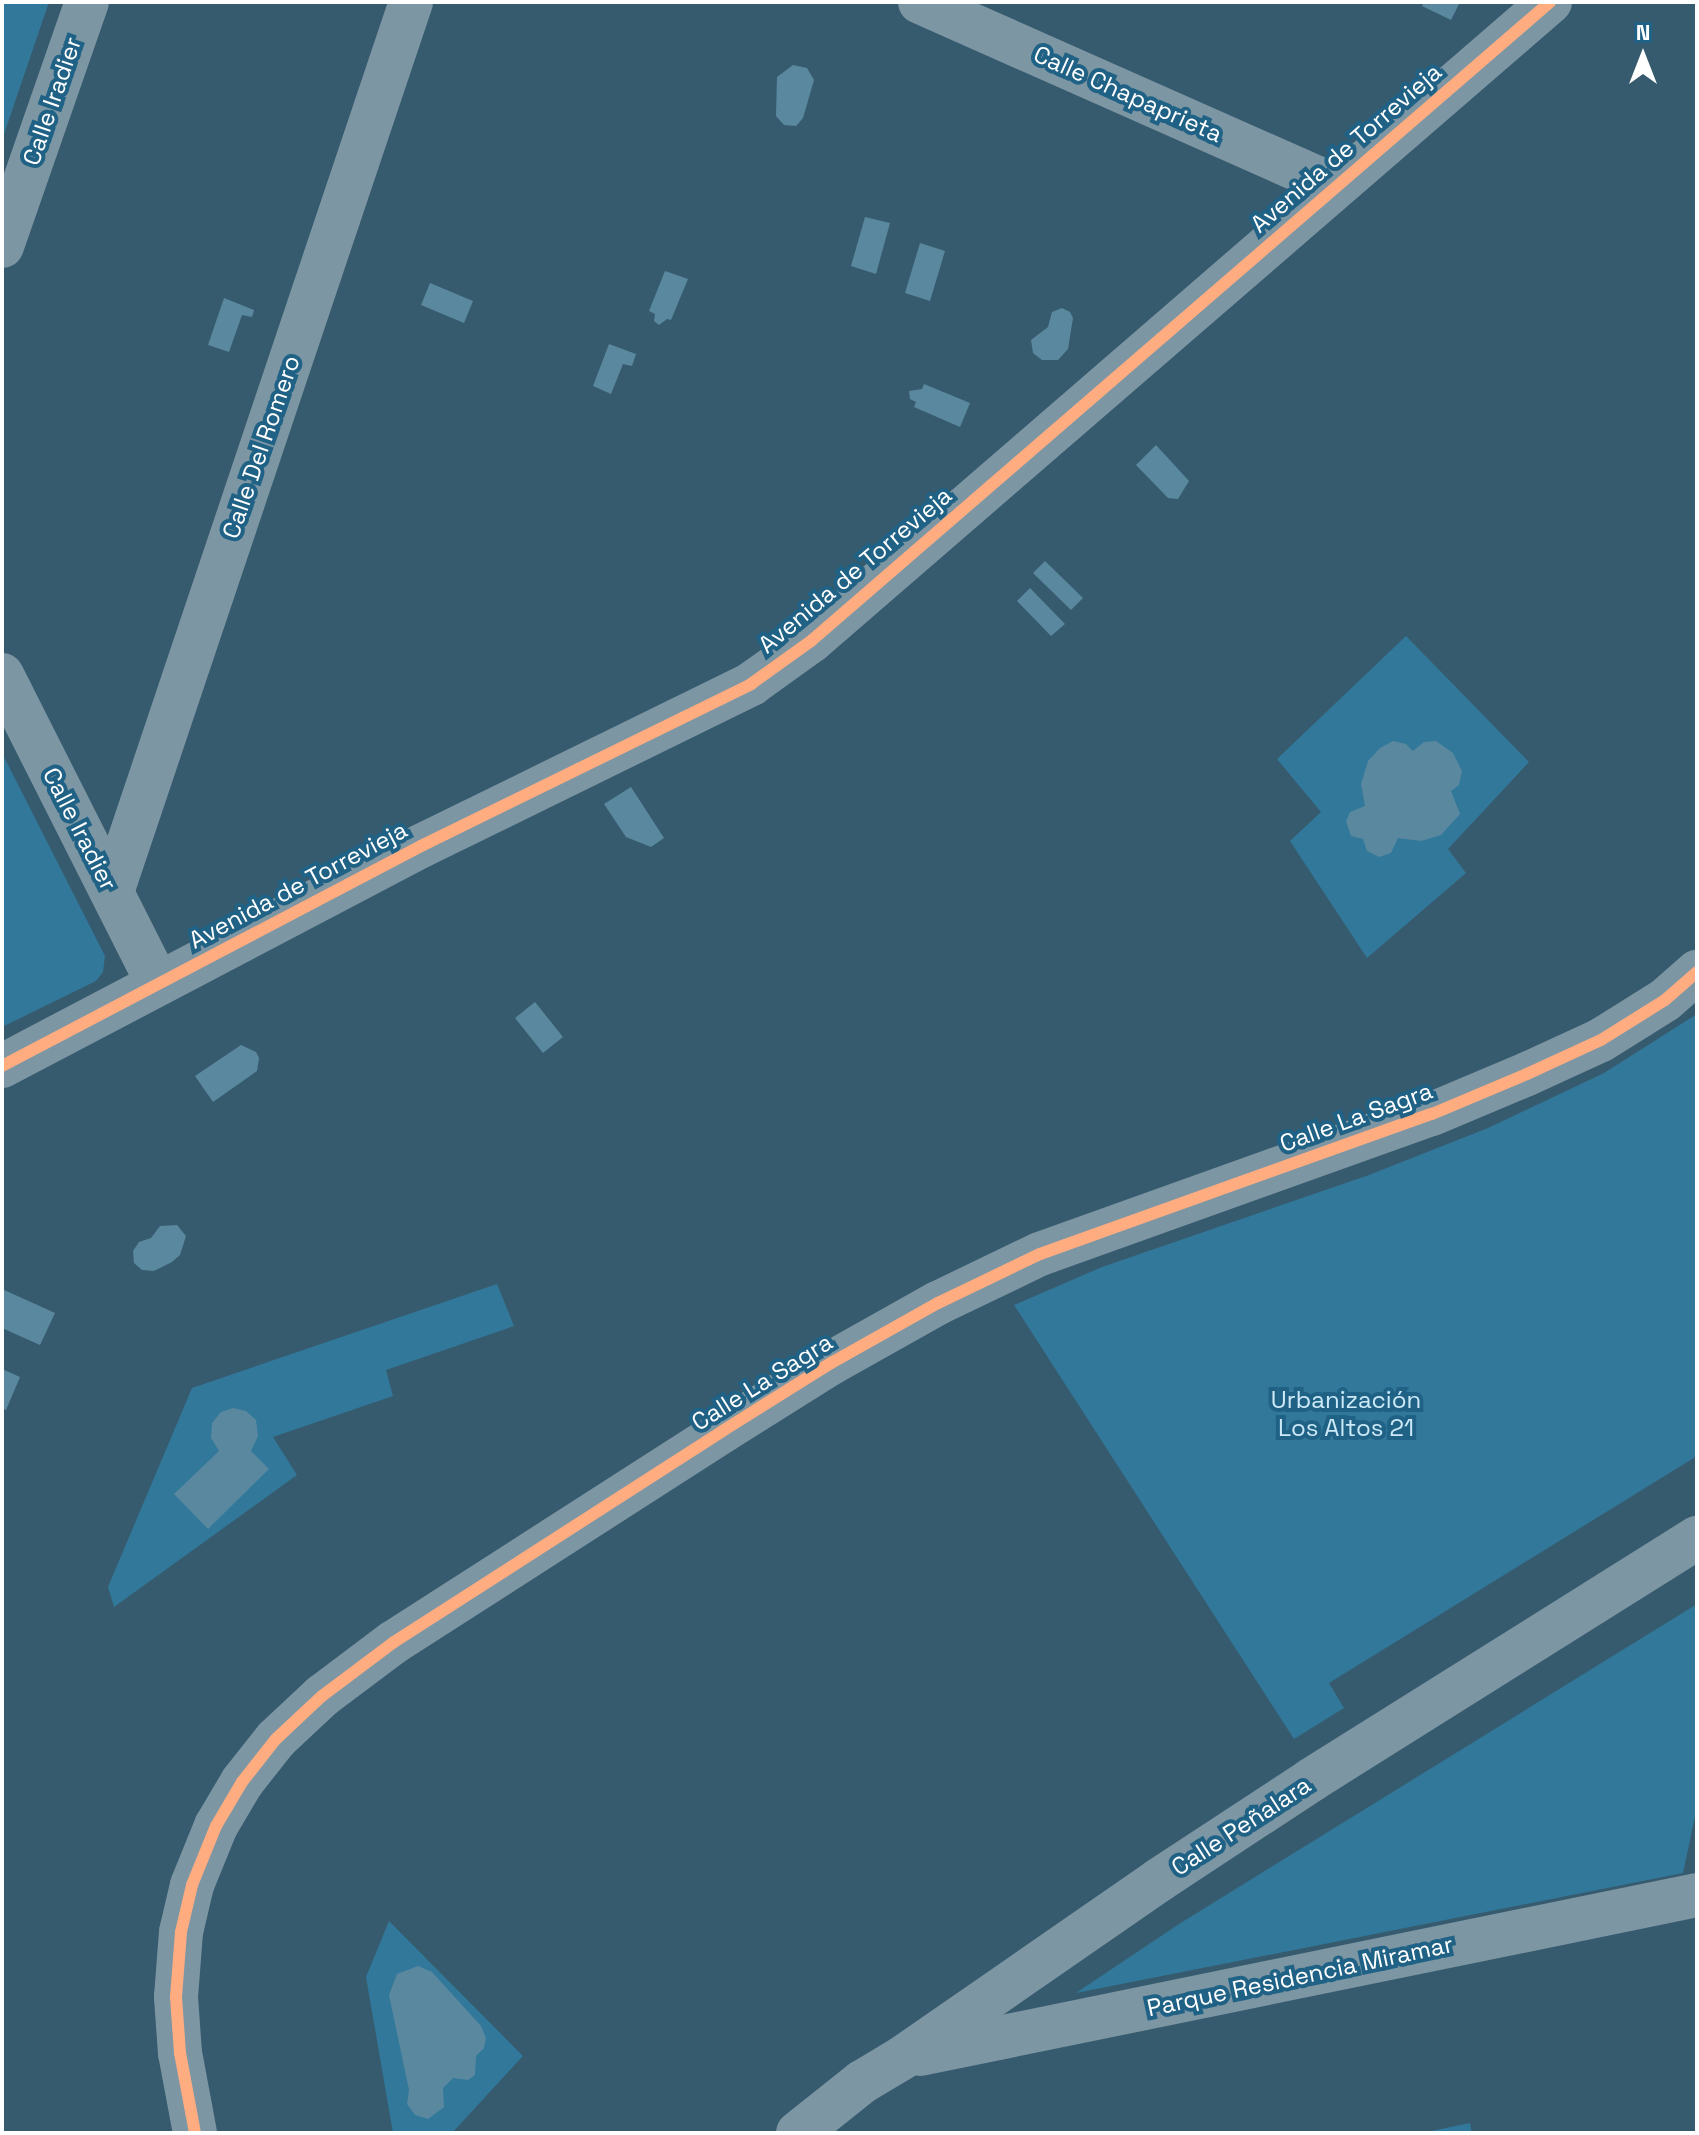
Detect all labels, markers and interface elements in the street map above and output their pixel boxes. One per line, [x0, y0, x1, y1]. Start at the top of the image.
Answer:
north arrow [1603, 16, 1683, 96]
text: N [1636, 18, 1650, 46]
street label: Calle Iradier [17, 33, 87, 169]
street label: Calle Chapaprieta [1029, 39, 1227, 149]
street label: Avenida de Torrevieja [1245, 57, 1447, 239]
street label: Calle Del Romero [216, 352, 306, 542]
street label: Avenida de Torrevieja [752, 481, 958, 659]
street label: Calle Iradier [37, 763, 123, 895]
street label: Avenida de Torrevieja [184, 815, 412, 955]
street label: Calle La Sagra [1276, 1076, 1436, 1158]
street label: Calle La Sagra [686, 1327, 838, 1437]
park label: Urbanización Los Altos 21 [1271, 1386, 1421, 1442]
street label: Calle Peñalara [1166, 1770, 1316, 1882]
street label: Parque Residencia Miramar [1144, 1929, 1456, 2023]

